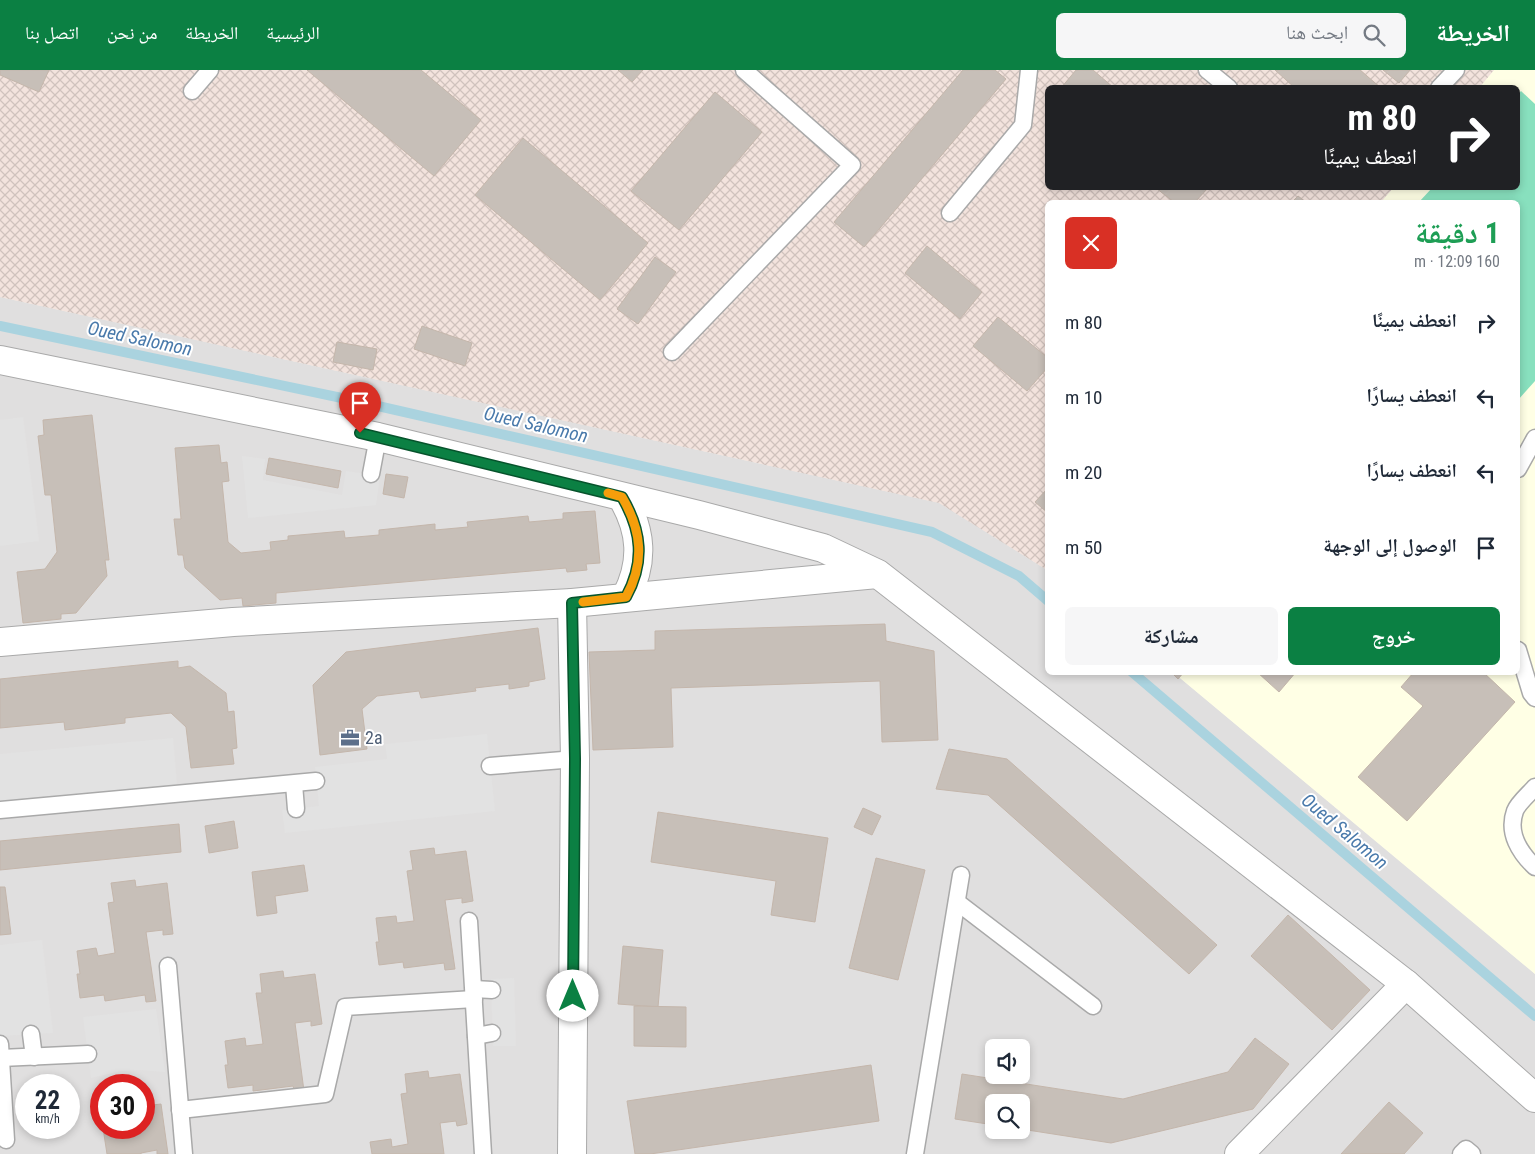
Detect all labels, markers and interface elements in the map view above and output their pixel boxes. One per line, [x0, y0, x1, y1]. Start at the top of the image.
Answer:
search box [1056, 13, 1406, 58]
text: الخريطة [1436, 19, 1510, 47]
text: ابحث هنا [1286, 21, 1348, 44]
icon: search [1360, 21, 1388, 49]
text: اتصل بنا [25, 22, 79, 43]
text: من نحن [107, 22, 157, 43]
text: الخريطة [185, 22, 238, 43]
text: الرئيسية [266, 22, 320, 43]
text: 80 m [1348, 98, 1417, 139]
icon: right [1435, 105, 1500, 170]
text: انعطف يمينًا [1323, 144, 1417, 169]
text: 1 دقيقة [1415, 215, 1500, 250]
button: close [1065, 217, 1117, 269]
text: 160 m · 12:09 [1414, 252, 1500, 271]
text: انعطف يمينًا [1372, 309, 1457, 332]
icon: right [1472, 309, 1500, 337]
text: 80 m [1065, 311, 1102, 334]
water label: Oued Salomon [86, 316, 194, 361]
pin [339, 382, 381, 433]
text: انعطف يسارًا [1366, 384, 1457, 407]
icon: left [1472, 384, 1500, 412]
text: 10 m [1065, 386, 1102, 409]
icon: arrive [346, 389, 374, 417]
water label: Oued Salomon [482, 401, 590, 448]
text: انعطف يسارًا [1366, 459, 1457, 482]
icon: left [1472, 459, 1500, 487]
text: 20 m [1065, 461, 1102, 484]
text: الوصول إلى الوجهة [1323, 534, 1457, 557]
icon: arrive [1472, 534, 1500, 562]
text: 50 m [1065, 536, 1102, 559]
button: مشاركة [1065, 607, 1278, 665]
button: خروج [1288, 607, 1500, 665]
office icon: 2a [339, 727, 361, 749]
place label: 2a [365, 727, 383, 748]
water label: Oued Salomon [1297, 789, 1393, 874]
position arrow [546, 969, 598, 1021]
map controls [985, 1039, 1030, 1139]
button: sound [985, 1039, 1030, 1084]
speed limit sign: 30 [90, 1074, 155, 1139]
text: 22 [35, 1086, 60, 1115]
button: search [985, 1094, 1030, 1139]
text: km/h [35, 1112, 60, 1126]

